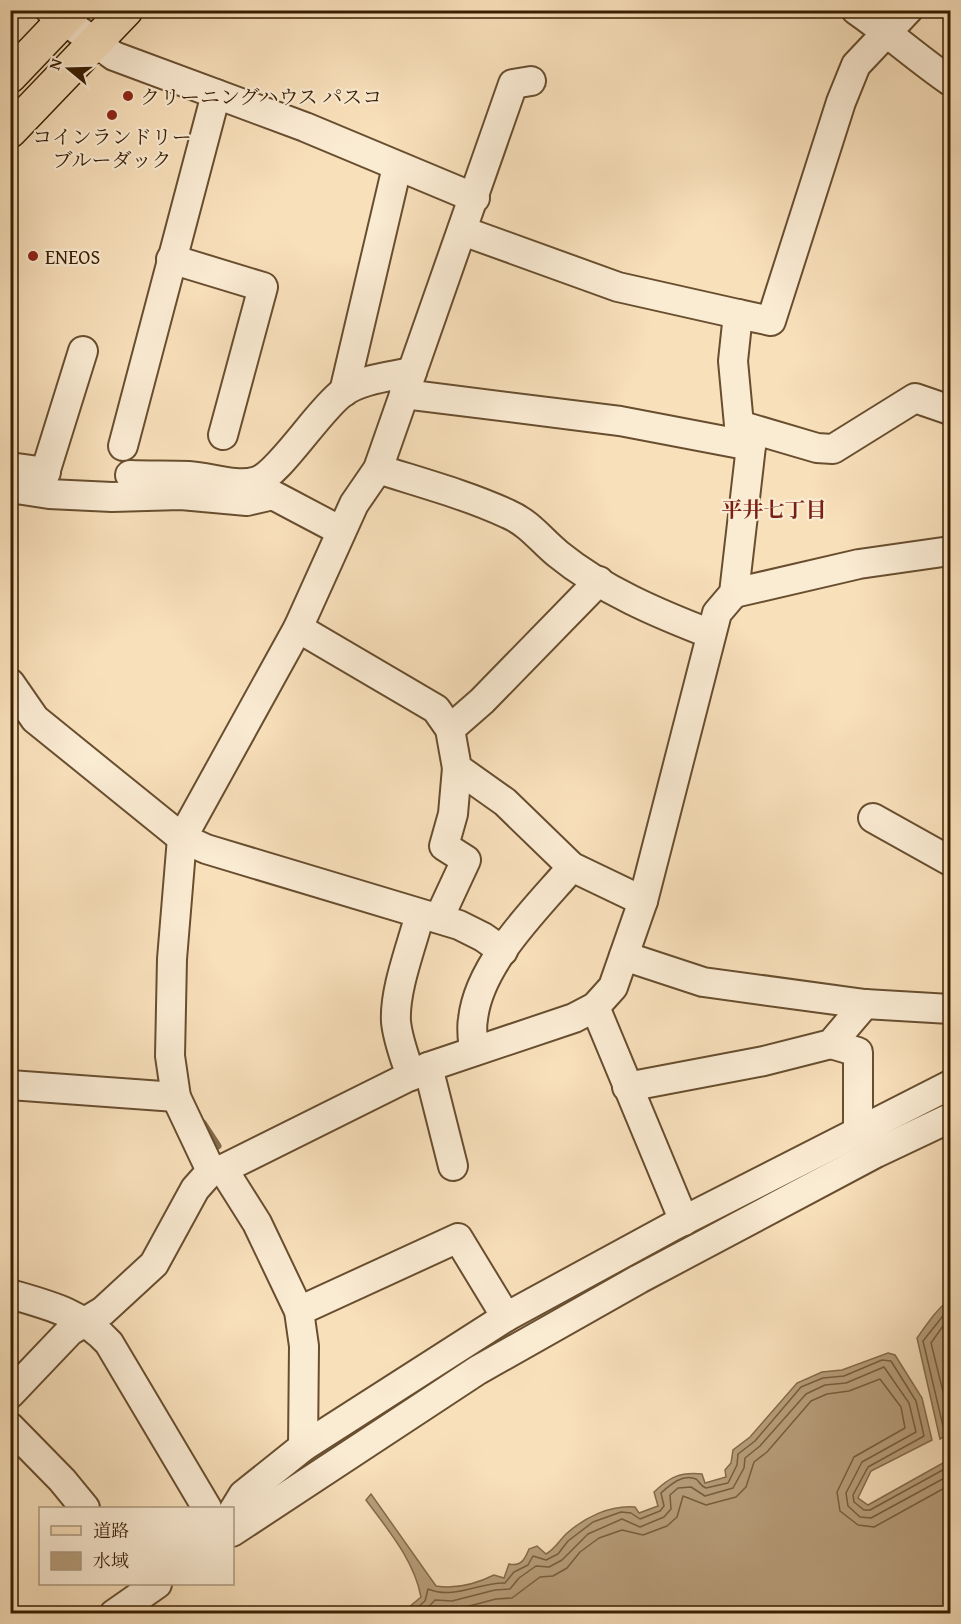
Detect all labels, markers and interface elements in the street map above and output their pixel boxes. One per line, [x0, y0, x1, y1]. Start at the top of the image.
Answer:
north arrow [39, 39, 99, 99]
text: N [42, 55, 68, 73]
place label: クリーニングハウス パスコ [140, 82, 382, 111]
marker: クリーニングハウス パスコ [121, 89, 135, 103]
marker: コインランドリー ブルーダック [105, 108, 119, 122]
place label: コインランドリー ブルーダック [32, 122, 192, 174]
place label: ENEOS [45, 242, 100, 271]
marker: ENEOS [26, 249, 40, 263]
district label: 平井七丁目 [722, 494, 827, 525]
legend [39, 1507, 234, 1585]
text: 道路 [93, 1517, 129, 1544]
text: 水域 [93, 1547, 129, 1574]

